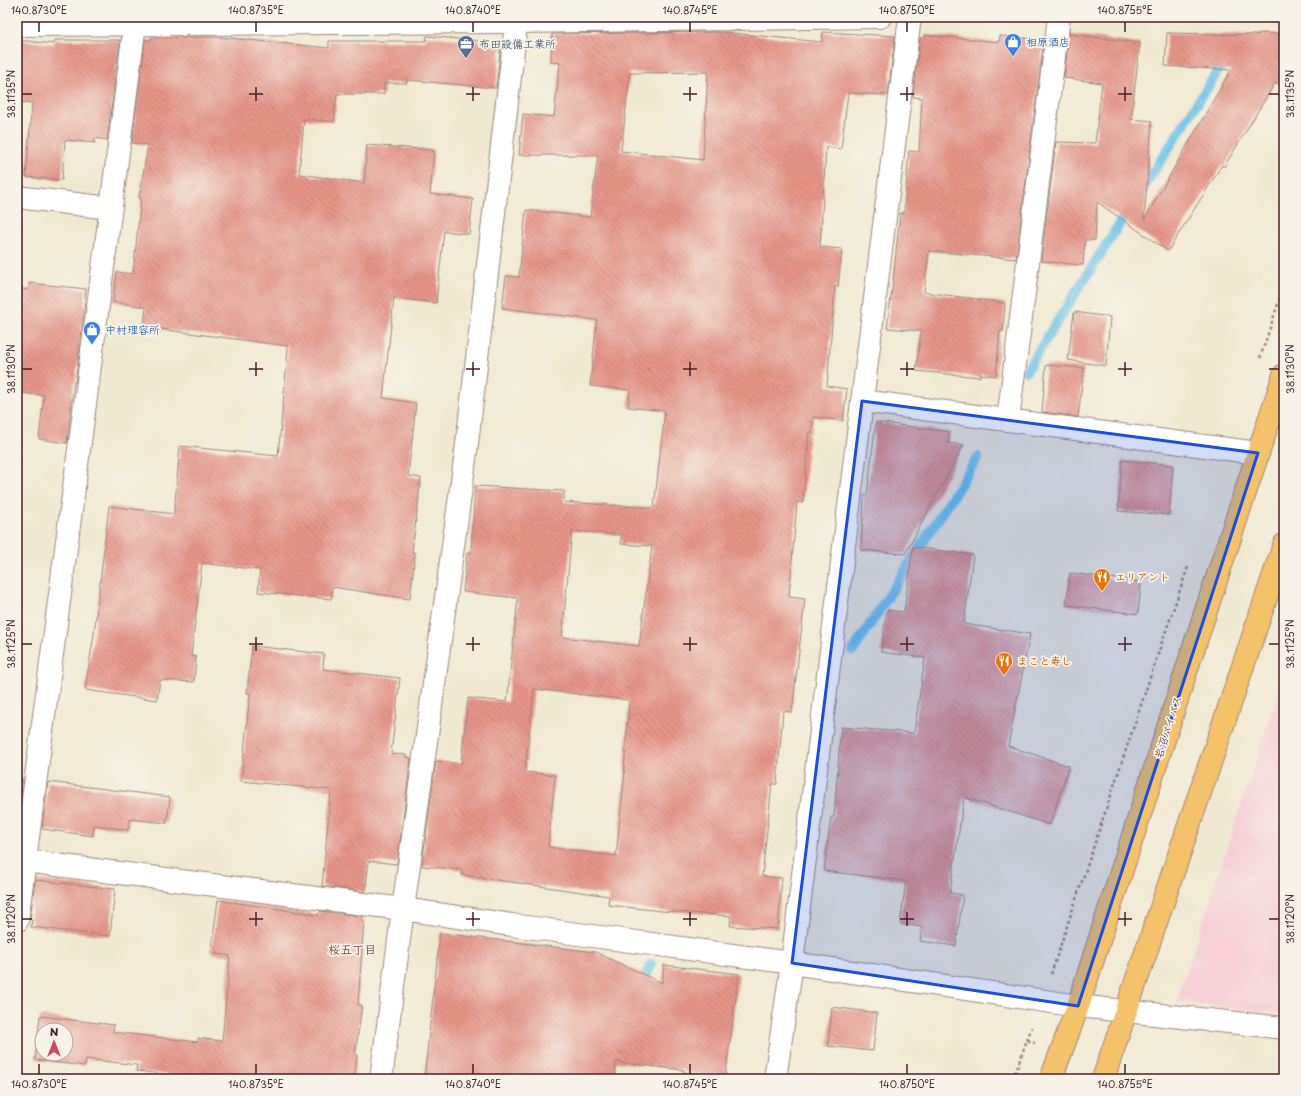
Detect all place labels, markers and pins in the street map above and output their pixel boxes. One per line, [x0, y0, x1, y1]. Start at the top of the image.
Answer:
shop icon: 相原酒店 [1003, 32, 1023, 57]
place label: 相原酒店 [1026, 33, 1070, 50]
office icon: 布田設備工業所 [456, 34, 476, 59]
place label: 布田設備工業所 [479, 35, 556, 52]
shop icon: 中村理容所 [82, 320, 102, 345]
place label: 中村理容所 [105, 321, 160, 338]
restaurant icon: エリアント [1092, 567, 1112, 592]
place label: エリアント [1115, 568, 1170, 585]
restaurant icon: まこと寿し [994, 651, 1014, 676]
place label: まこと寿し [1017, 652, 1072, 669]

